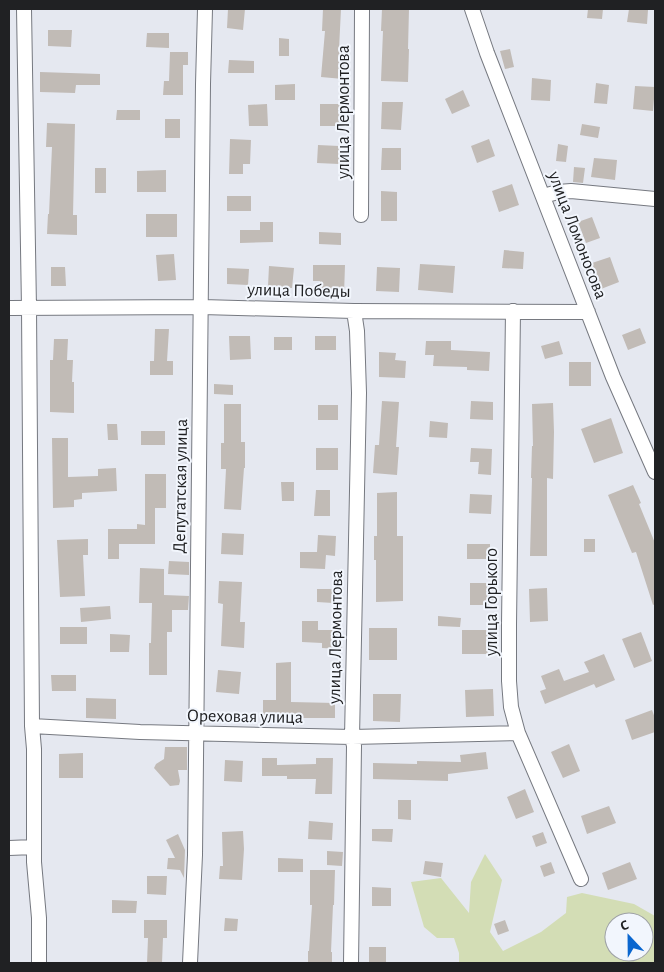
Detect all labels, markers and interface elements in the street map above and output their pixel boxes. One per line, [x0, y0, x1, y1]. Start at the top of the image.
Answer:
street label: улица Лермонтова [335, 45, 353, 180]
street label: улица Ломоносова [544, 168, 610, 302]
street label: улица Победы [246, 280, 351, 301]
street label: Депутатская улица [171, 418, 191, 554]
street label: улица Горького [483, 548, 501, 657]
street label: улица Лермонтова [326, 570, 346, 705]
street label: Ореховая улица [187, 707, 303, 727]
north arrow [604, 912, 654, 962]
text: С [618, 918, 631, 934]

